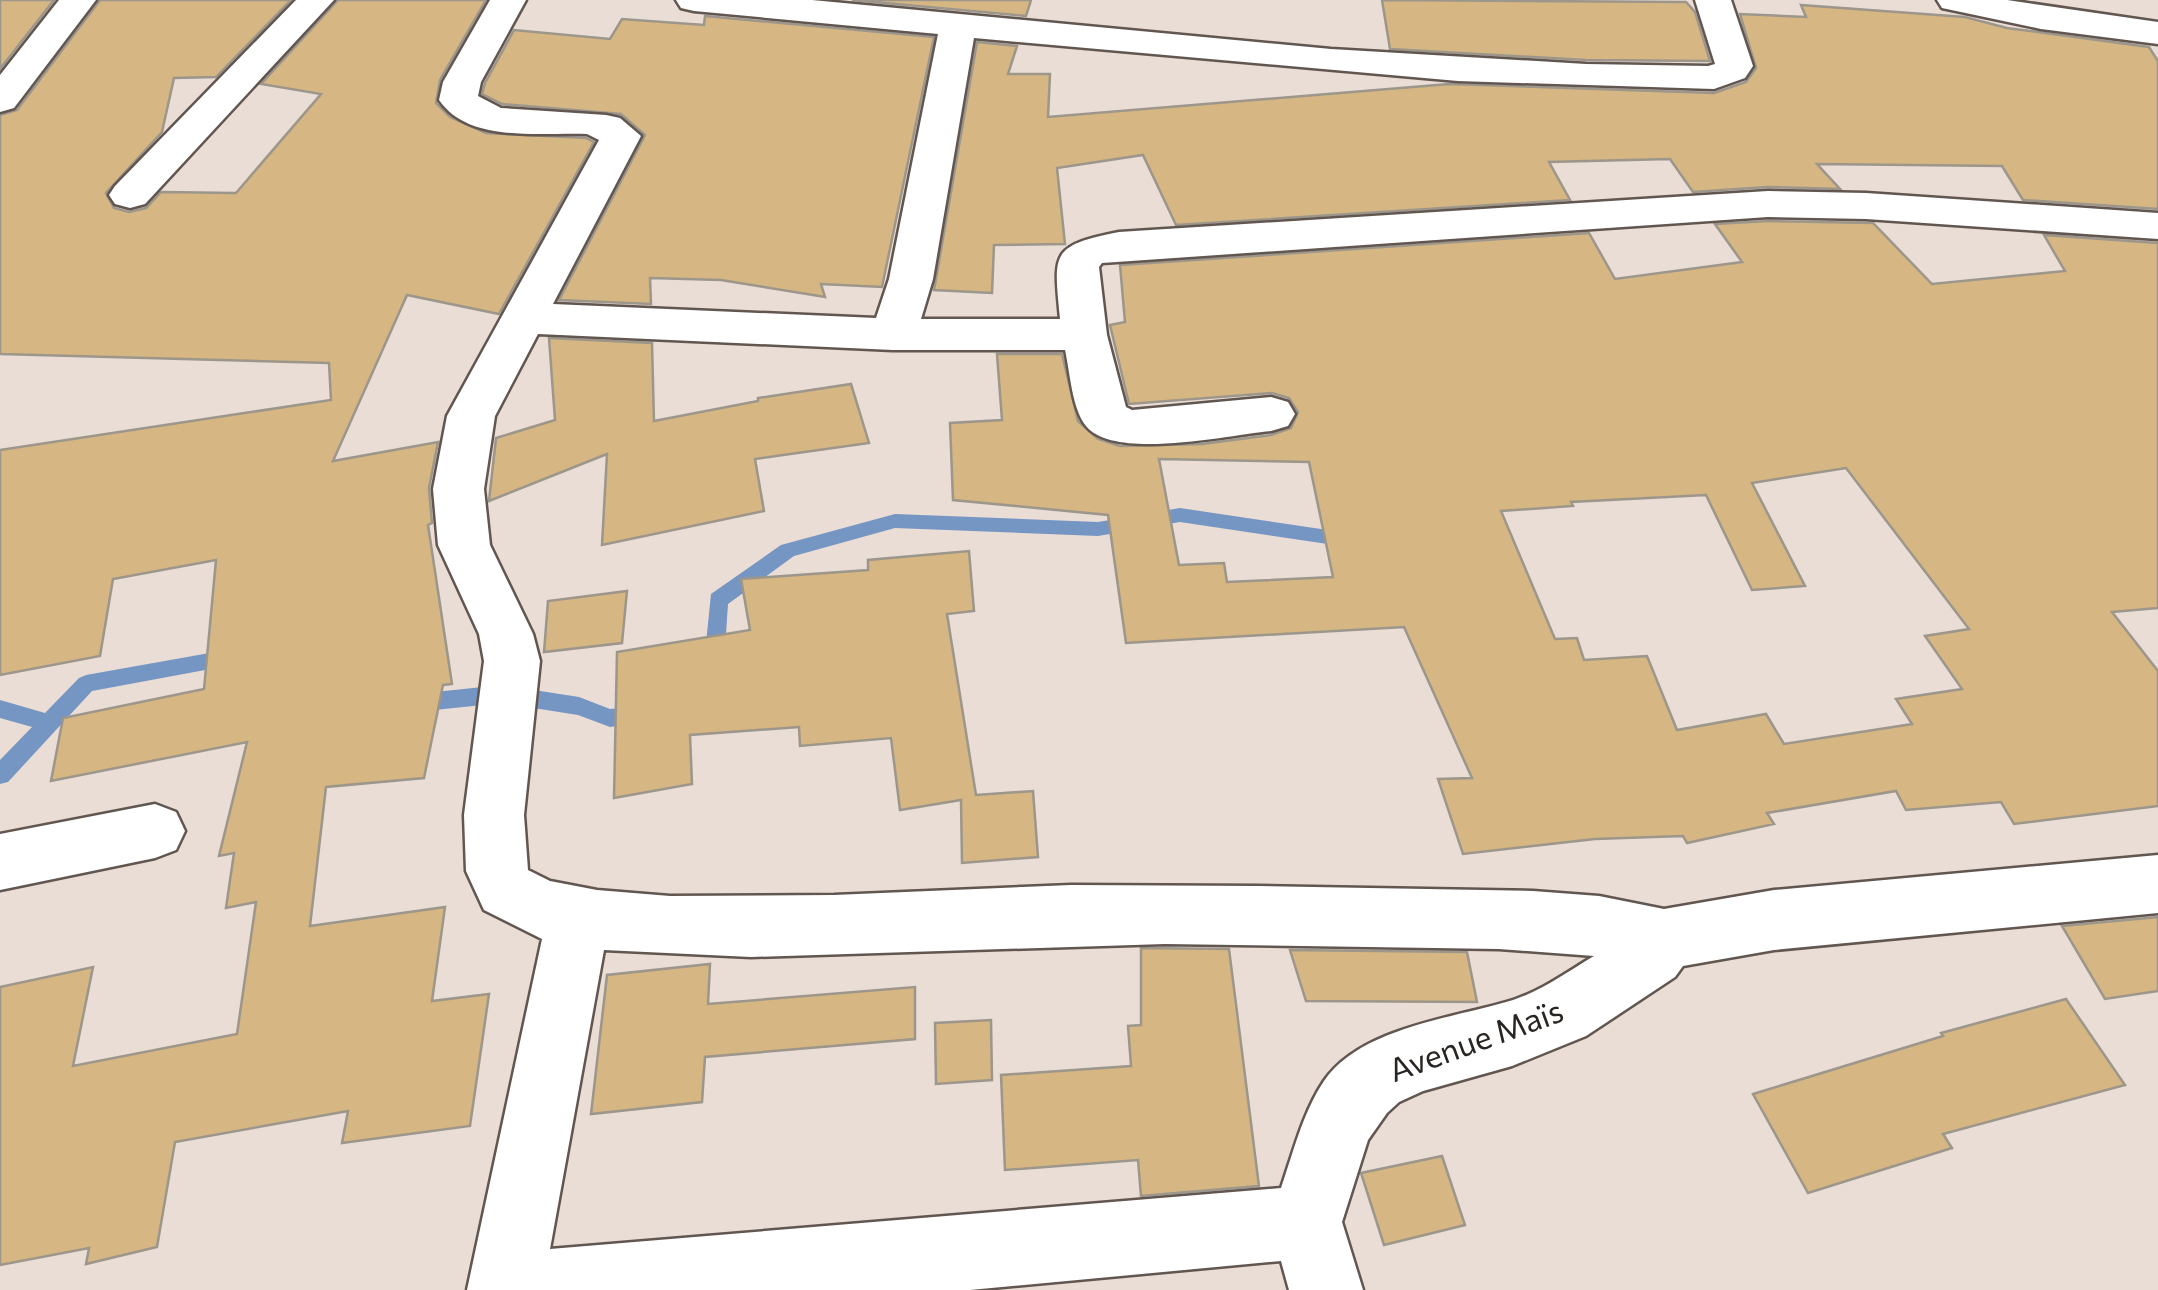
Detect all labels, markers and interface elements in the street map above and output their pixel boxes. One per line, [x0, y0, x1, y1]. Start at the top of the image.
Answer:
street label: Avenue Maïs [1383, 989, 1568, 1089]

